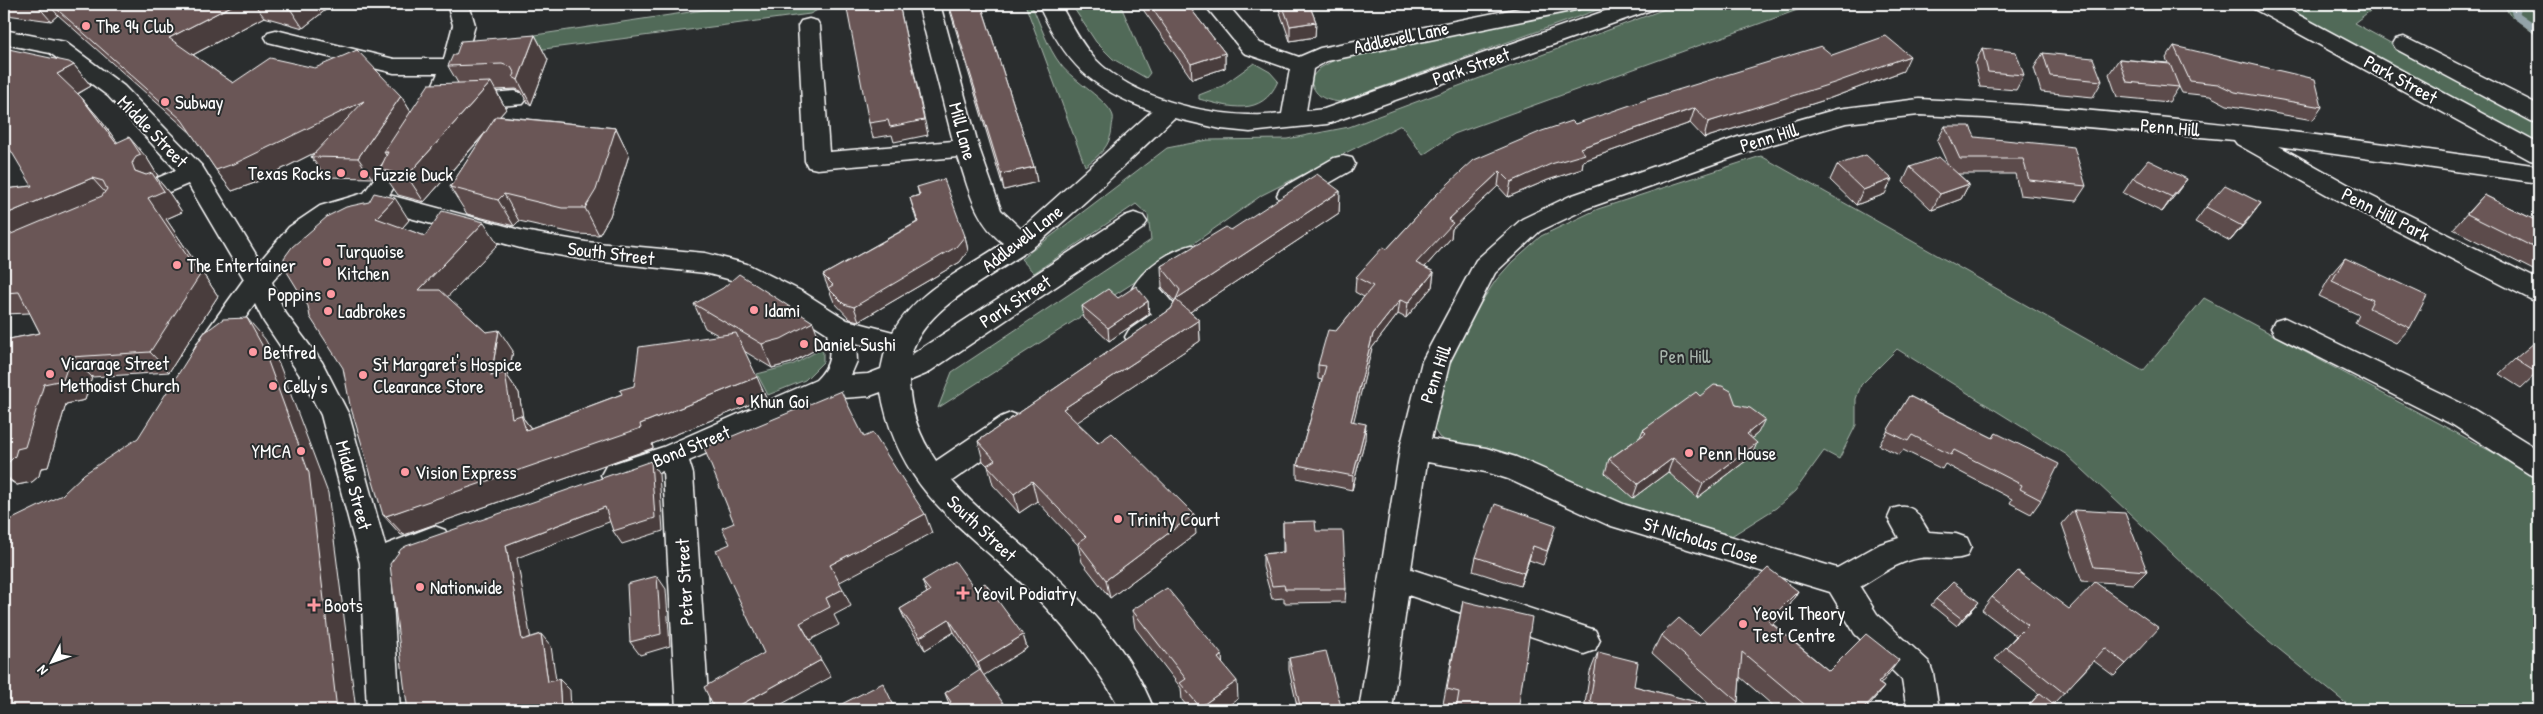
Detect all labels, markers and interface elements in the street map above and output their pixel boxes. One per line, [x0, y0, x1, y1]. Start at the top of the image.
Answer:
place label: The 94 Club [96, 13, 174, 39]
street label: Addlewell Lane [1351, 14, 1451, 60]
marker: The 94 Club [80, 20, 92, 32]
street label: Park Street [1429, 40, 1514, 91]
street label: Park Street [2360, 48, 2443, 110]
street label: Middle Street [112, 89, 194, 173]
place label: Subway [175, 89, 223, 115]
marker: Subway [159, 96, 171, 108]
street label: Mill Lane [943, 99, 983, 163]
street label: Penn Hill [2139, 111, 2202, 143]
street label: Penn Hill [1737, 116, 1802, 158]
place label: Texas Rocks [248, 160, 331, 186]
place label: Fuzzie Duck [373, 161, 453, 187]
marker: Texas Rocks [335, 167, 347, 179]
marker: Fuzzie Duck [358, 168, 370, 180]
street label: Penn Hill Park [2337, 181, 2435, 247]
street label: Addlewell Lane [976, 198, 1068, 278]
street label: South Street [566, 235, 656, 271]
place label: Turquoise Kitchen [337, 238, 404, 286]
place label: The Entertainer [187, 252, 297, 278]
marker: Turquoise Kitchen [321, 256, 333, 268]
marker: The Entertainer [171, 259, 183, 271]
street label: Park Street [974, 268, 1056, 334]
place label: Poppins [268, 281, 321, 307]
marker: Poppins [325, 288, 337, 300]
place label: Idami [764, 297, 801, 323]
place label: Ladbrokes [338, 298, 406, 324]
marker: Idami [748, 304, 760, 316]
marker: Ladbrokes [322, 305, 334, 317]
place label: Daniel Sushi [814, 331, 896, 357]
marker: Daniel Sushi [798, 338, 810, 350]
place label: Betfred [263, 339, 316, 365]
street label: Penn Hill [1413, 341, 1457, 406]
park label: Pen Hill [1660, 343, 1711, 369]
marker: Betfred [247, 346, 259, 358]
place label: Vicarage Street Methodist Church [60, 350, 180, 398]
place label: St Margaret's Hospice Clearance Store [373, 351, 522, 399]
marker: Vicarage Street Methodist Church [44, 368, 56, 380]
marker: St Margaret's Hospice Clearance Store [357, 369, 369, 381]
place label: Celly's [283, 373, 328, 399]
marker: Celly's [267, 380, 279, 392]
place label: Khun Goi [750, 388, 810, 414]
marker: Khun Goi [734, 395, 746, 407]
street label: Bond Street [648, 418, 734, 473]
street label: Middle Street [330, 437, 379, 533]
place label: YMCA [252, 438, 291, 464]
place label: Penn House [1699, 440, 1777, 466]
marker: YMCA [295, 445, 307, 457]
marker: Penn House [1683, 447, 1695, 459]
place label: Vision Express [415, 459, 517, 485]
marker: Vision Express [399, 466, 411, 478]
street label: South Street [941, 489, 1023, 568]
place label: Trinity Court [1128, 506, 1220, 532]
street label: St Nicholas Close [1640, 510, 1762, 570]
marker: Trinity Court [1112, 513, 1124, 525]
street label: Peter Street [669, 538, 699, 626]
place label: Nationwide [430, 574, 503, 600]
place label: Yeovil Podiatry [974, 580, 1077, 606]
marker: Nationwide [414, 581, 426, 593]
marker: Yeovil Podiatry [956, 586, 970, 600]
place label: Boots [324, 592, 363, 618]
marker: Boots [308, 599, 320, 611]
place label: Yeovil Theory Test Centre [1753, 600, 1845, 648]
marker: Yeovil Theory Test Centre [1737, 618, 1749, 630]
north arrow [28, 636, 78, 686]
text: N [32, 661, 51, 680]

